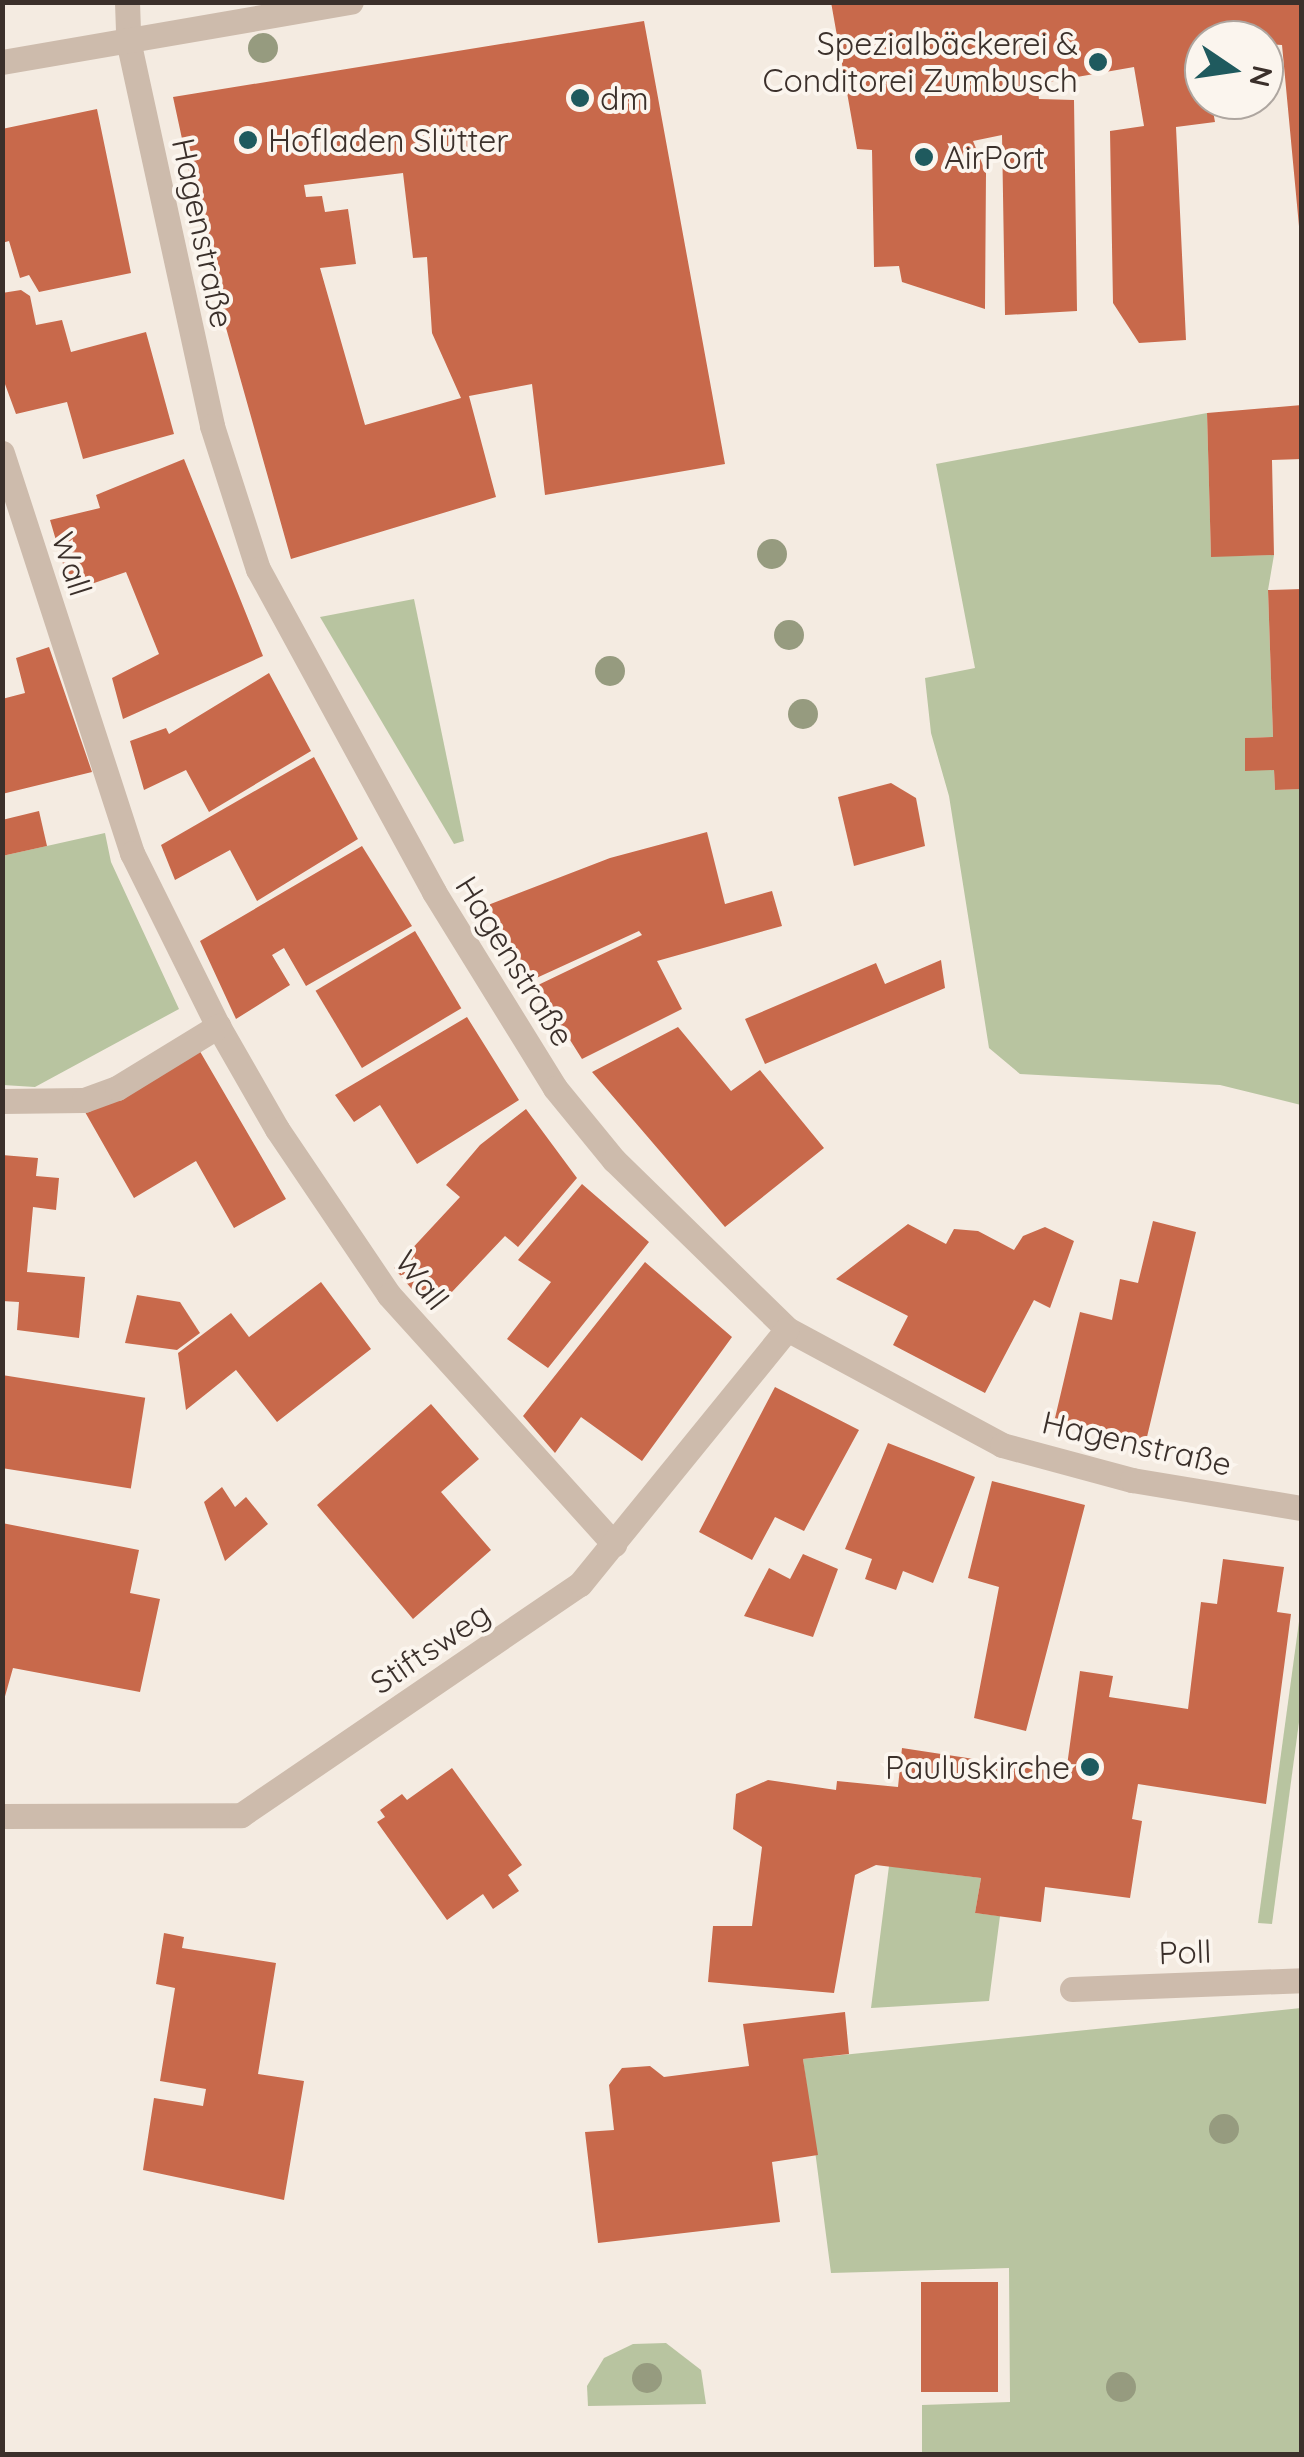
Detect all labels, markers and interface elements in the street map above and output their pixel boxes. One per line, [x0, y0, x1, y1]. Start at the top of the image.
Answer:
north arrow [1184, 20, 1284, 120]
place label: Spezialbäckerei & Conditorei Zumbusch [763, 25, 1078, 100]
marker: Spezialbäckerei & Conditorei Zumbusch [1087, 51, 1109, 73]
text: N [1242, 62, 1281, 90]
place label: dm [600, 79, 649, 117]
marker: dm [569, 87, 591, 109]
place label: Hofladen Slütter [268, 121, 509, 159]
marker: Hofladen Slütter [237, 129, 259, 151]
street label: Hagenstraße [164, 135, 242, 331]
place label: AirPort [944, 138, 1045, 176]
marker: AirPort [913, 146, 935, 168]
street label: Wall [44, 527, 100, 601]
street label: Hagenstraße [448, 869, 582, 1053]
street label: Wall [387, 1243, 457, 1317]
street label: Hagenstraße [1039, 1403, 1235, 1483]
street label: Stiftsweg [363, 1594, 497, 1702]
place label: Pauluskirche [885, 1748, 1070, 1786]
marker: Pauluskirche [1079, 1756, 1101, 1778]
street label: Poll [1158, 1932, 1212, 1972]

